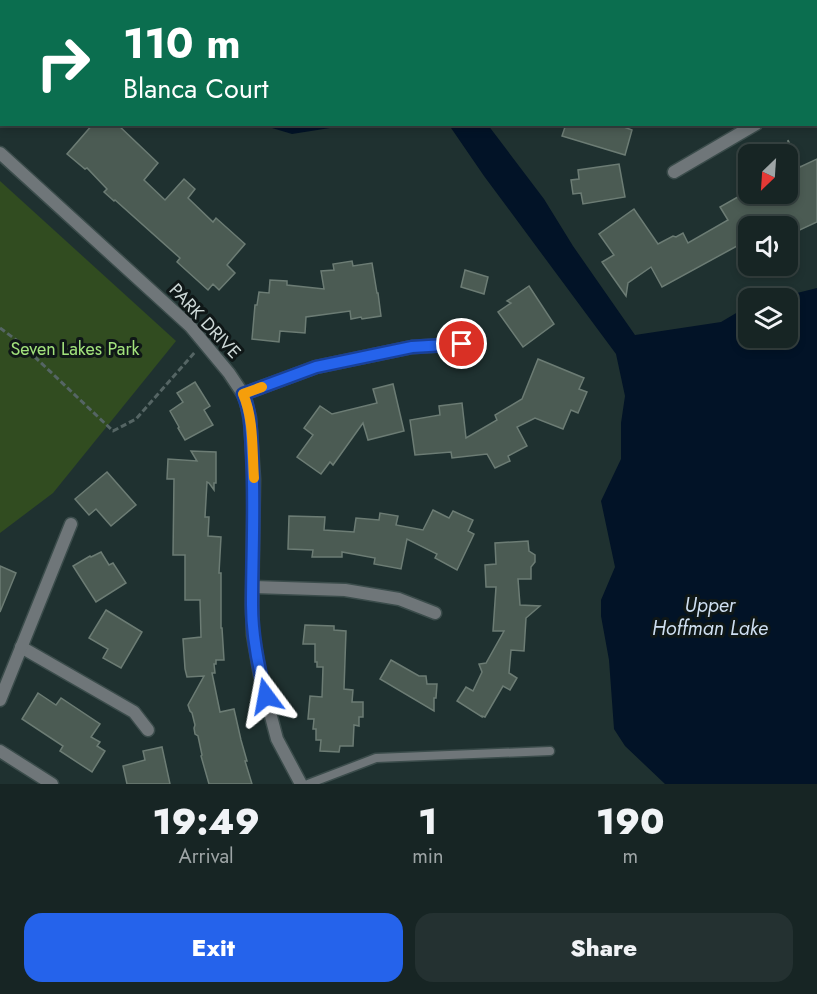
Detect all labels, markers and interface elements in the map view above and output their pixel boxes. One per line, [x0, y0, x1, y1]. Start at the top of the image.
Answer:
text: 110 m [123, 13, 241, 74]
icon: right [24, 24, 102, 102]
text: Blanca Court [123, 69, 269, 108]
north arrow [738, 144, 798, 204]
map controls [738, 144, 798, 348]
button: sound [738, 216, 798, 276]
street label: PARK DRIVE [163, 278, 247, 364]
button: layers [738, 288, 798, 348]
pin [436, 318, 487, 369]
icon: arrive [445, 327, 478, 360]
park label: Seven Lakes Park [10, 336, 140, 362]
water label: Upper Hoffman Lake [652, 591, 768, 643]
position arrow [234, 664, 298, 728]
text: 19:49 [152, 795, 260, 847]
text: 1 [418, 795, 437, 847]
text: 190 [596, 795, 665, 847]
text: Arrival [179, 842, 234, 871]
text: min [412, 842, 444, 871]
text: m [622, 842, 638, 871]
button: Exit [24, 913, 403, 982]
button: Share [415, 913, 793, 982]

